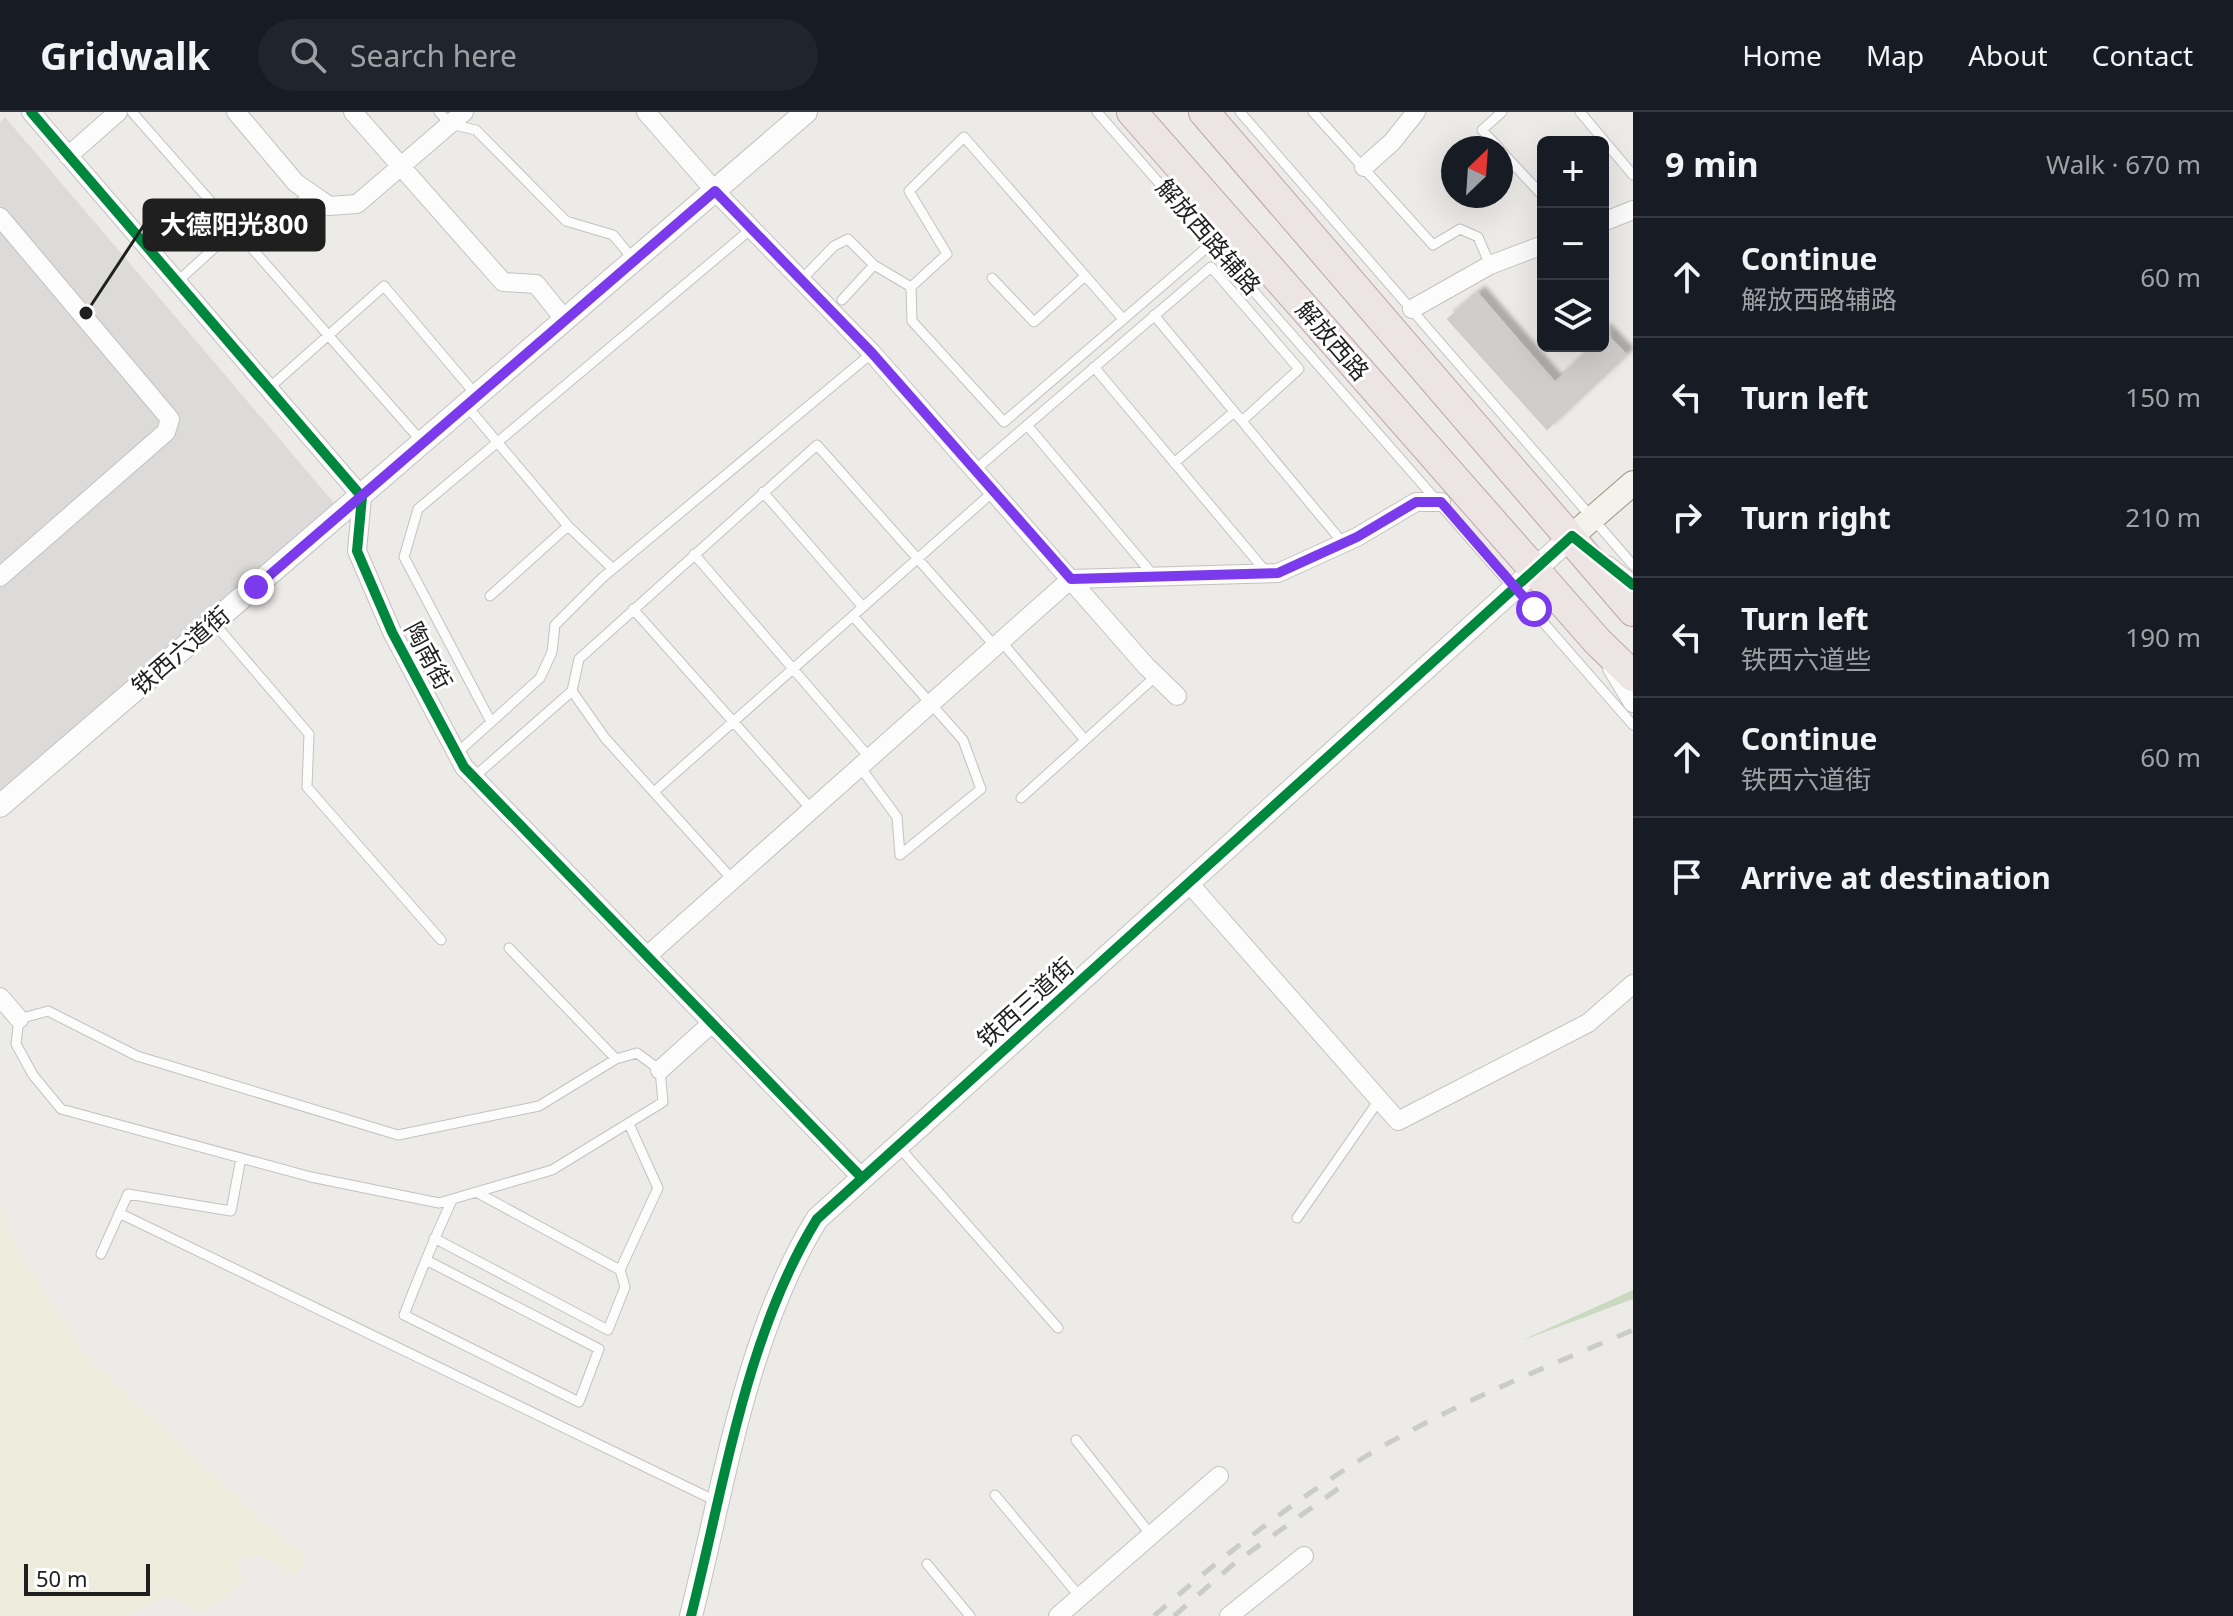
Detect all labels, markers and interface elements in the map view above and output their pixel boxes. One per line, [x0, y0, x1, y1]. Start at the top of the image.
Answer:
search box [258, 19, 818, 91]
text: Gridwalk [40, 29, 210, 81]
icon: search [286, 33, 330, 77]
text: Search here [350, 35, 517, 76]
text: Home [1742, 36, 1822, 74]
text: Map [1866, 36, 1924, 74]
text: About [1968, 36, 2048, 74]
text: Contact [2092, 36, 2193, 74]
north arrow [1441, 136, 1513, 208]
map controls [1537, 136, 1609, 352]
button: + [1537, 136, 1609, 208]
text: 9 min [1665, 141, 1759, 187]
text: Walk · 670 m [2046, 146, 2201, 182]
street label: 解放西路辅路 [1149, 171, 1269, 301]
callout: 大德阳光800 [144, 200, 324, 250]
text: 大德阳光800 [160, 206, 308, 242]
button: − [1537, 208, 1609, 280]
text: Continue [1741, 238, 1877, 279]
icon: ahead [1665, 255, 1709, 299]
text: 60 m [2140, 259, 2201, 295]
button: layers [1537, 280, 1609, 352]
text: 解放西路辅路 [1741, 281, 1897, 317]
street label: 解放西路 [1289, 293, 1377, 387]
icon: left [1665, 375, 1709, 419]
text: Turn left [1741, 377, 1869, 418]
text: 150 m [2125, 379, 2201, 415]
icon: right [1665, 495, 1709, 539]
text: Turn right [1741, 497, 1891, 538]
text: 210 m [2125, 499, 2201, 535]
route end [238, 569, 274, 605]
route start [1516, 591, 1552, 627]
street label: 铁西六道街 [124, 598, 236, 702]
text: Turn left [1741, 598, 1869, 639]
icon: left [1665, 615, 1709, 659]
street label: 陶南街 [398, 616, 461, 695]
text: 190 m [2125, 619, 2201, 655]
text: 铁西六道些 [1741, 641, 1871, 677]
text: Continue [1741, 718, 1877, 759]
icon: ahead [1665, 735, 1709, 779]
text: 60 m [2140, 739, 2201, 775]
text: 铁西六道街 [1741, 761, 1871, 797]
icon: arrive [1665, 855, 1709, 899]
text: Arrive at destination [1741, 857, 2051, 898]
street label: 铁西三道街 [969, 949, 1081, 1054]
scale bar [24, 1560, 150, 1596]
text: 50 m [36, 1563, 87, 1593]

